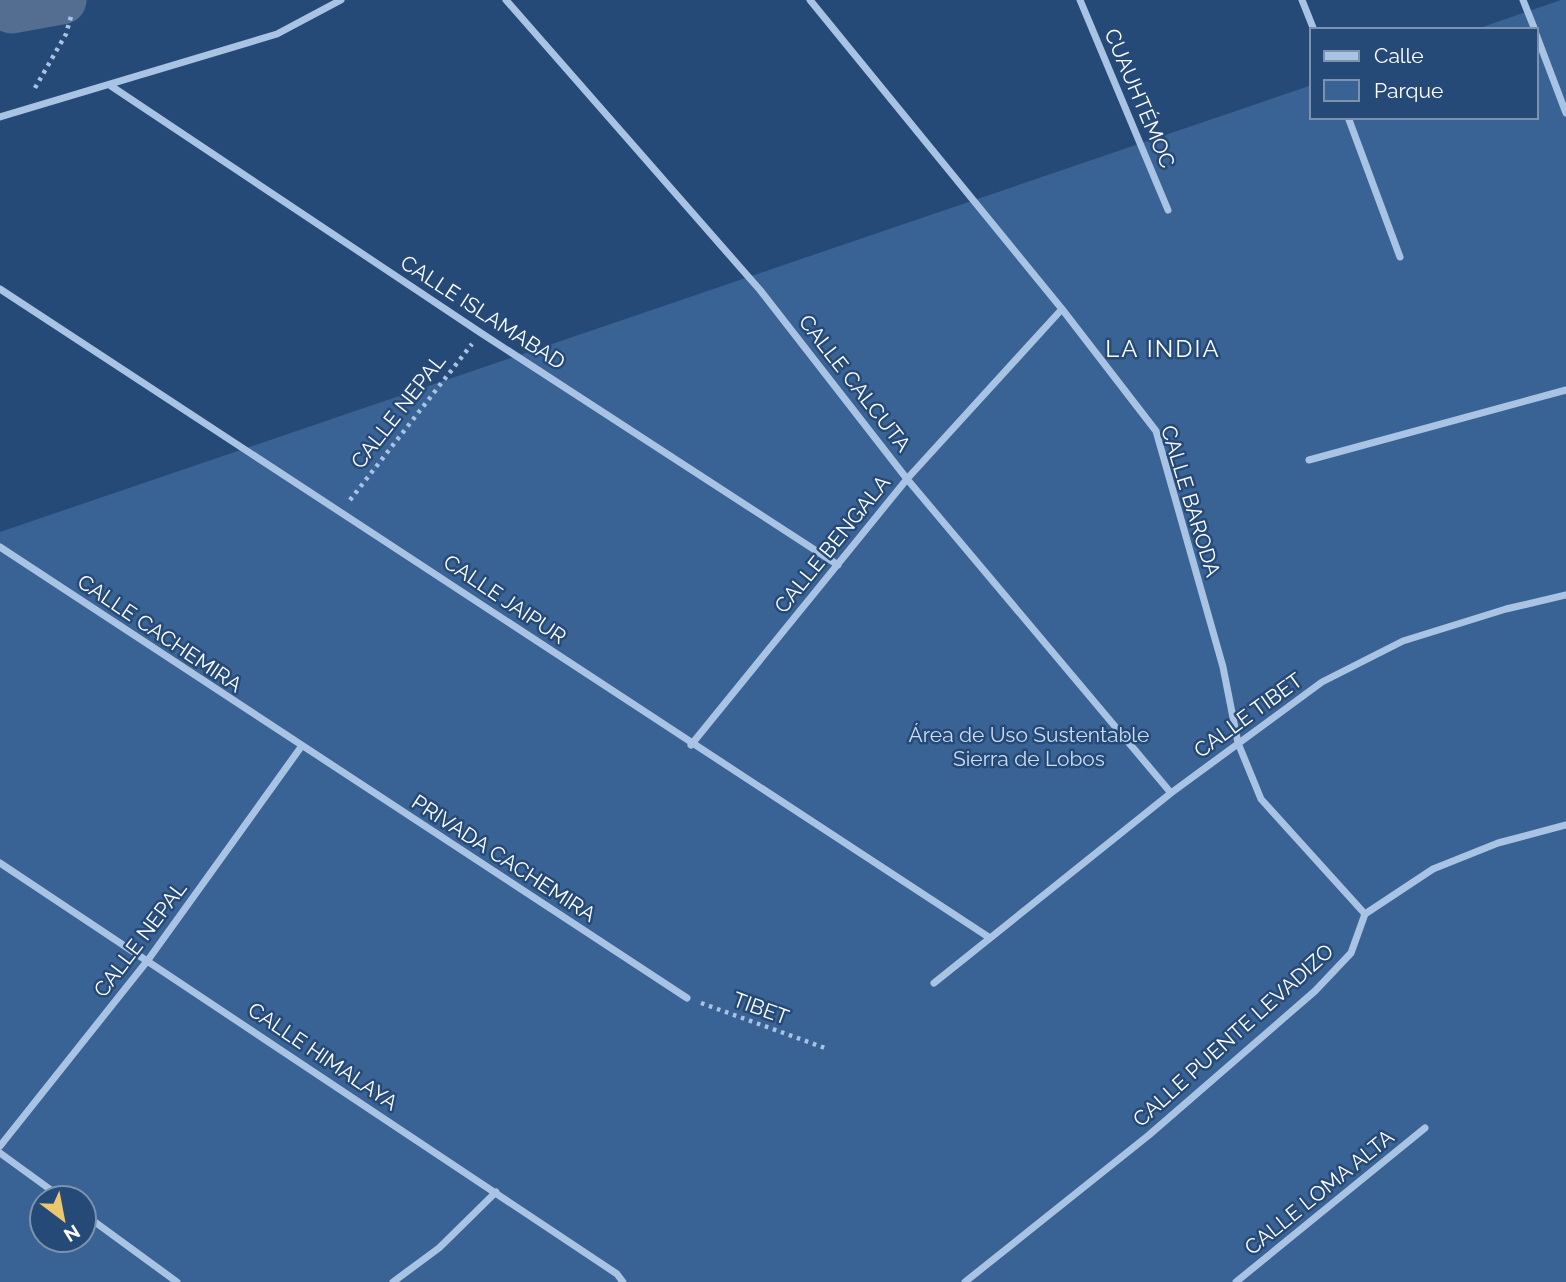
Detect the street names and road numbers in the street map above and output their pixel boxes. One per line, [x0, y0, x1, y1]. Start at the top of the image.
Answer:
street label: CUAUHTÉMOC [1099, 25, 1181, 171]
street label: CALLE ISLAMABAD [396, 250, 570, 374]
street label: CALLE CALCUTA [794, 310, 916, 456]
street label: CALLE NEPAL [346, 349, 450, 473]
street label: CALLE BARODA [1156, 422, 1226, 580]
street label: CALLE BENGALA [769, 470, 895, 618]
street label: CALLE JAIPUR [439, 549, 571, 649]
street label: CALLE CACHEMIRA [73, 569, 247, 697]
street label: CALLE TIBET [1189, 667, 1307, 763]
street label: PRIVADA CACHEMIRA [407, 789, 601, 927]
street label: CALLE NEPAL [88, 876, 192, 1002]
street label: CALLE PUENTE LEVADIZO [1128, 938, 1338, 1132]
street label: TIBET [730, 986, 793, 1030]
street label: CALLE HIMALAYA [243, 997, 403, 1115]
street label: CALLE LOMA ALTA [1239, 1124, 1399, 1260]

